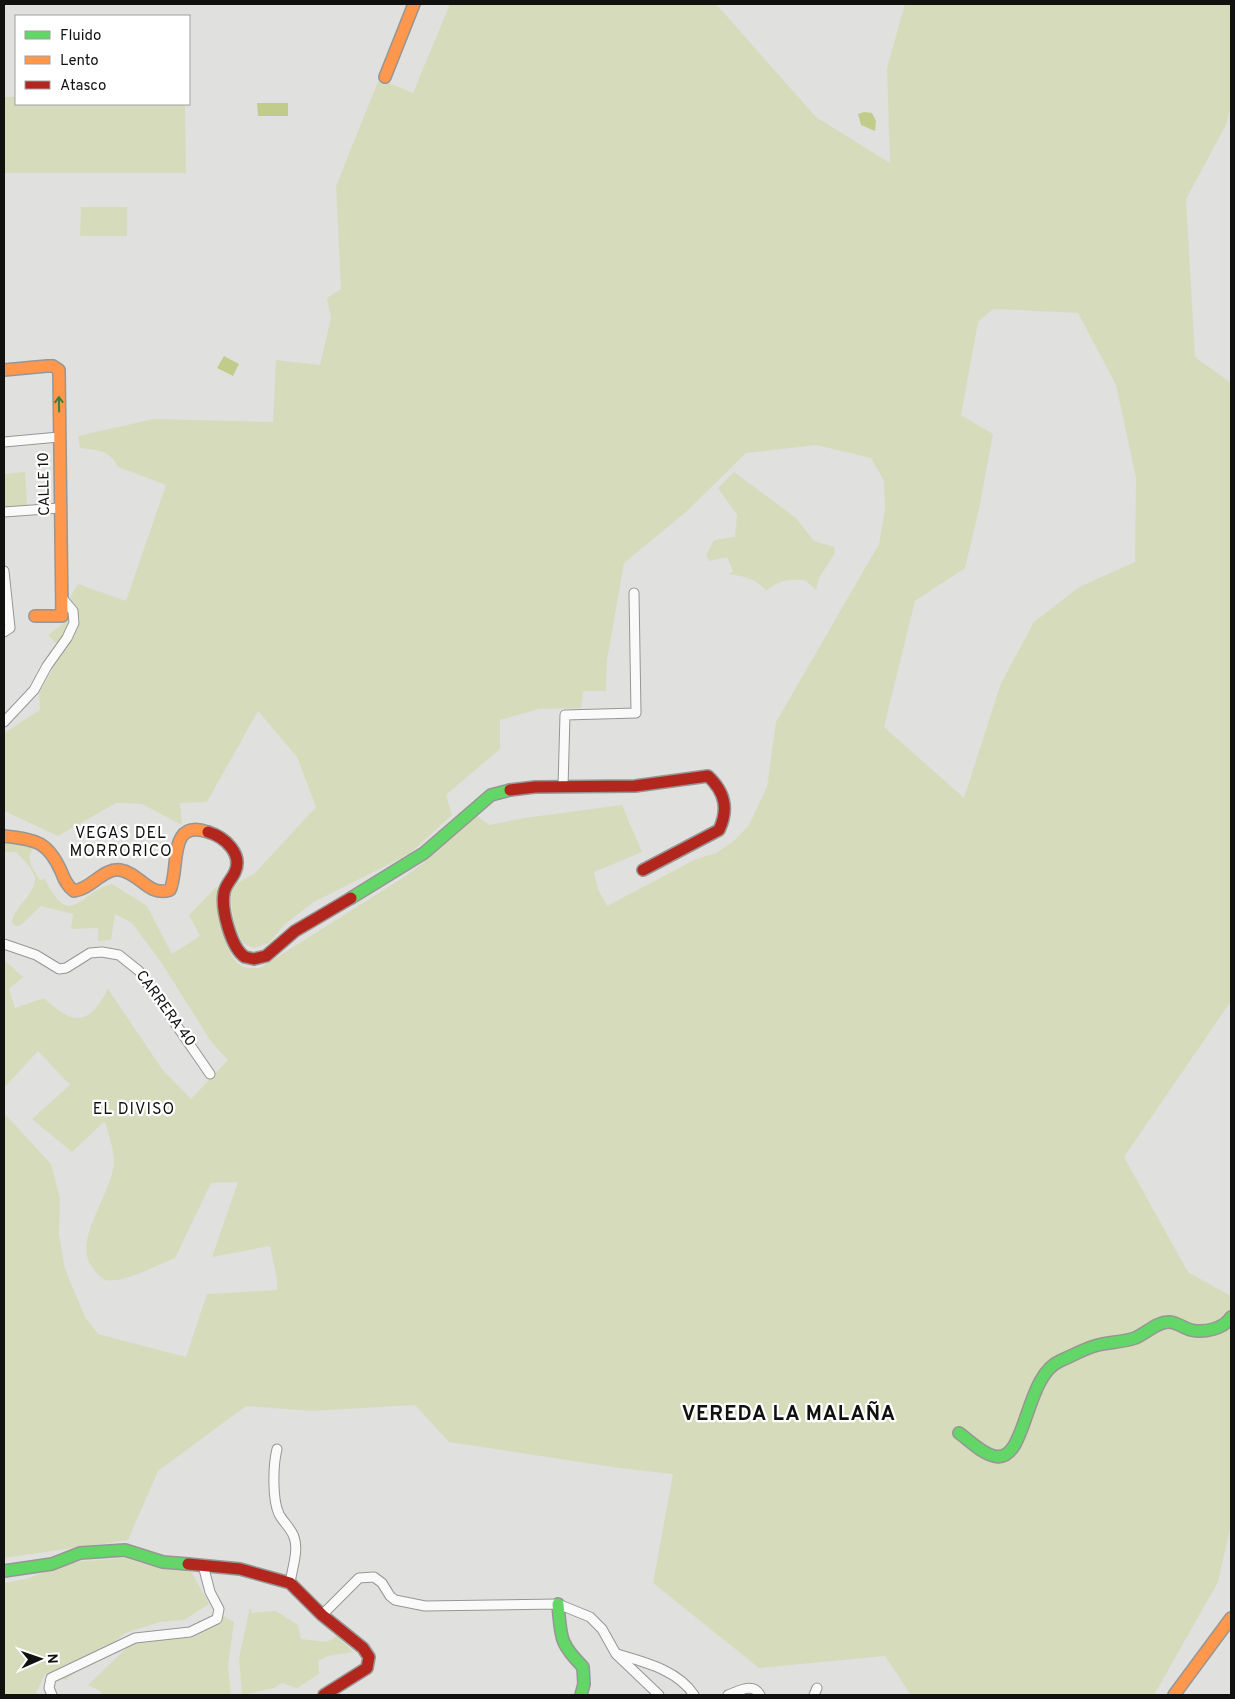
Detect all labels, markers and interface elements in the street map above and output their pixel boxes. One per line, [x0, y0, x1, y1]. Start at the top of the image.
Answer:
legend [15, 15, 190, 105]
text: Fluido [60, 27, 101, 46]
text: Lento [60, 52, 99, 71]
text: Atasco [60, 77, 106, 96]
one-way arrow [54, 396, 64, 412]
street label: CALLE 10 [35, 452, 55, 516]
district label: VEGAS DEL MORRORICO [69, 824, 173, 862]
street label: CARRERA 40 [131, 967, 199, 1051]
district label: EL DIVISO [93, 1100, 175, 1120]
district label: VEREDA LA MALAÑA [682, 1401, 896, 1428]
north arrow [15, 1634, 65, 1684]
text: N [43, 1653, 60, 1664]

